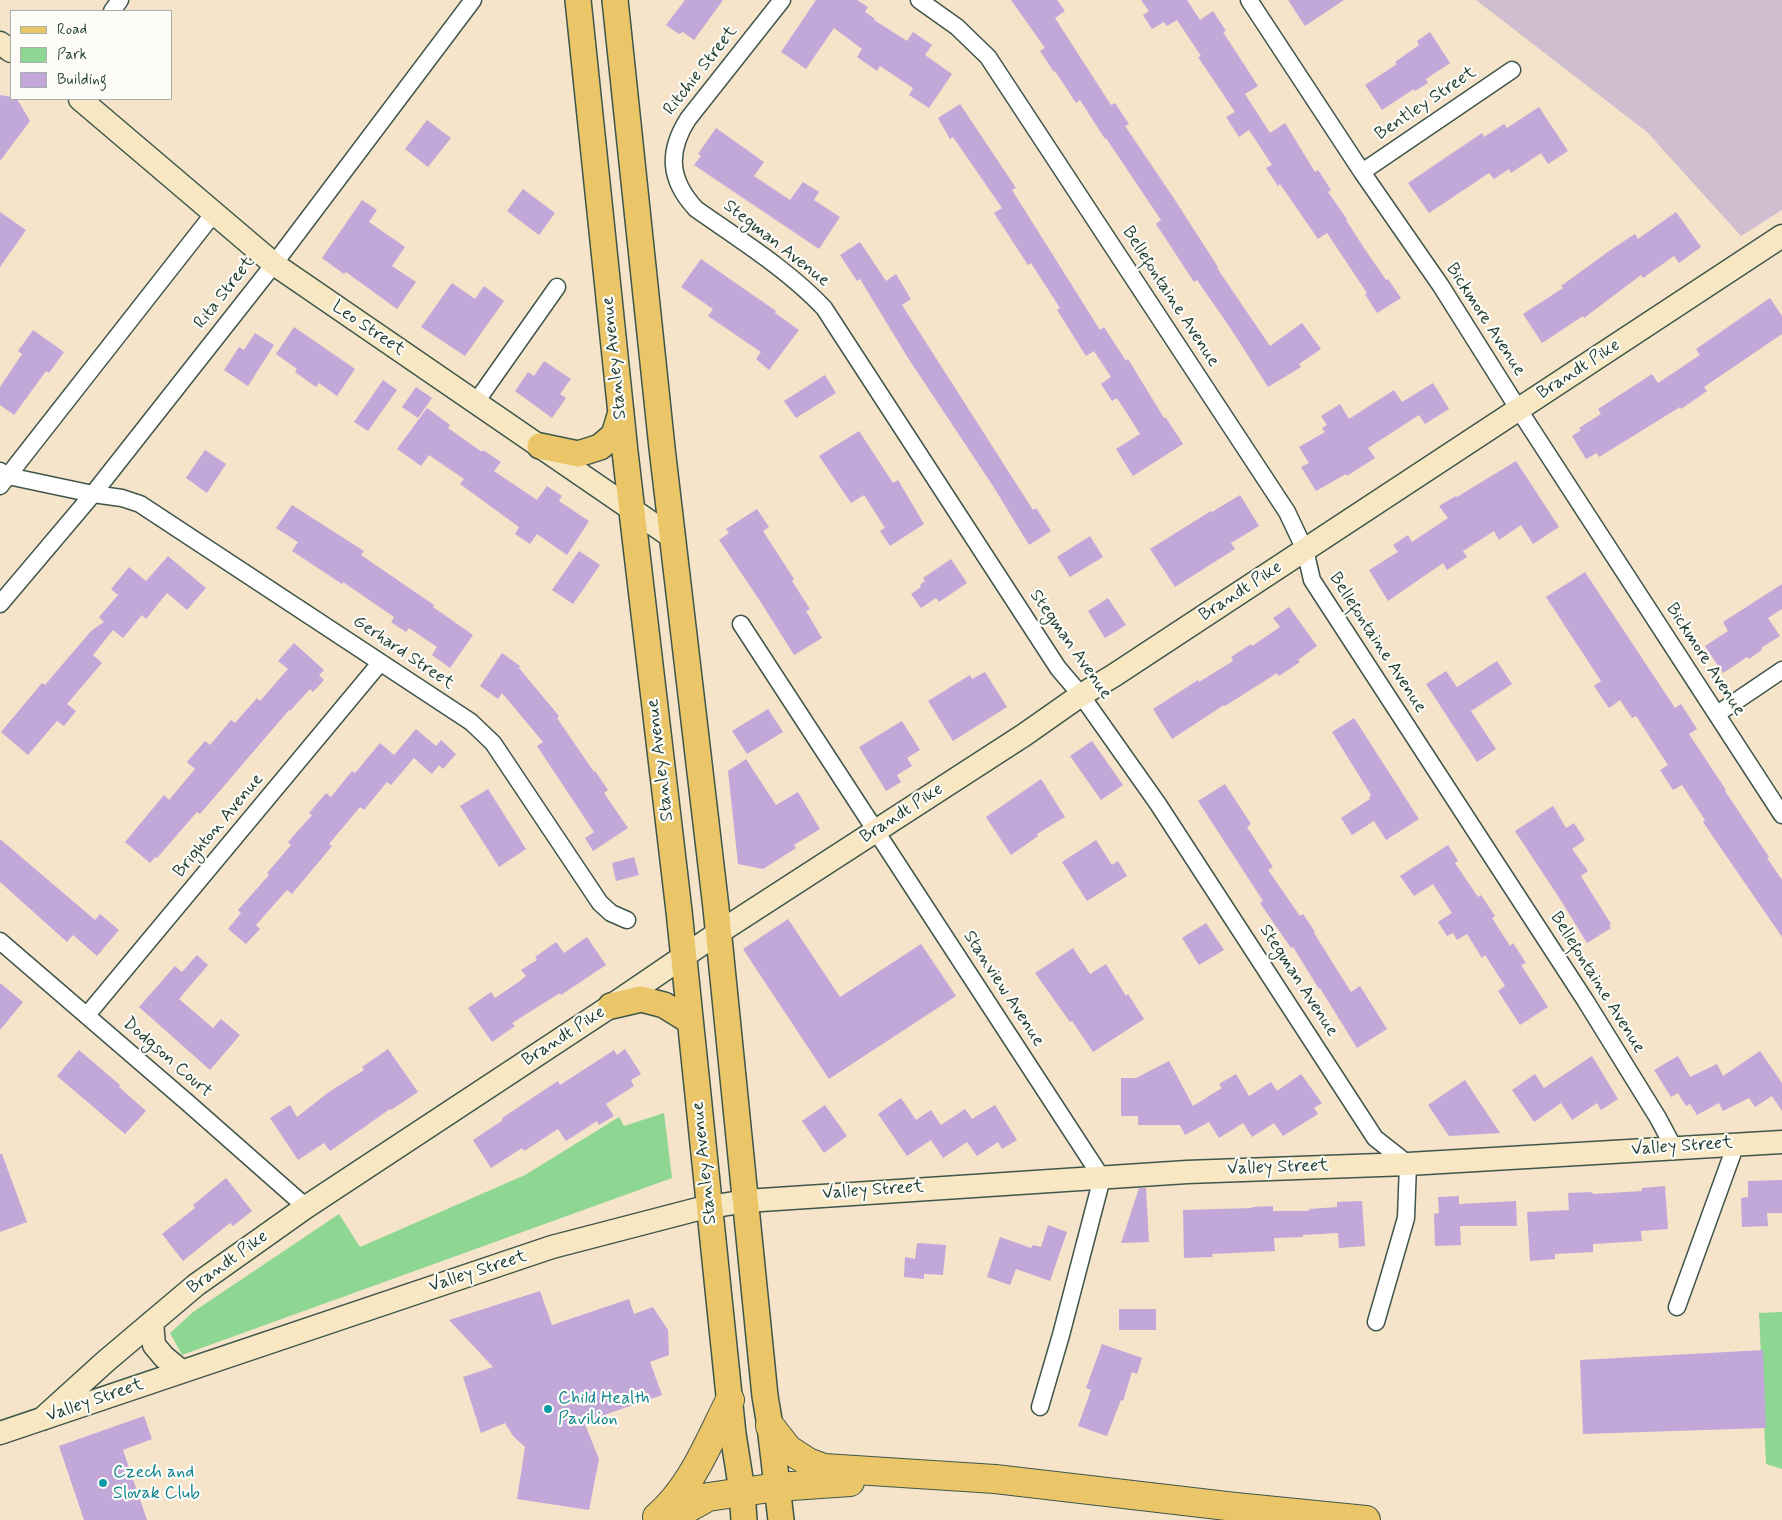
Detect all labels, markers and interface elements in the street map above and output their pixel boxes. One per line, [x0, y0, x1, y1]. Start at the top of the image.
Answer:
legend [10, 10, 172, 100]
text: Road [57, 20, 87, 40]
street label: Ritchie Street [659, 22, 743, 120]
text: Park [57, 45, 87, 65]
street label: Bentley Street [1371, 62, 1481, 146]
text: Building [57, 70, 107, 90]
street label: Stegman Avenue [718, 196, 834, 292]
street label: Bellefontaine Avenue [1117, 223, 1223, 371]
street label: Rita Street [190, 252, 260, 334]
street label: Bickmore Avenue [1440, 259, 1530, 381]
street label: Stanley Avenue [598, 296, 632, 420]
street label: Leo Street [327, 297, 409, 361]
street label: Brandt Pike [1533, 335, 1625, 405]
street label: Brandt Pike [1195, 557, 1287, 627]
street label: Bellefontaine Avenue [1324, 569, 1430, 717]
street label: Stegman Avenue [1024, 586, 1116, 704]
street label: Bickmore Avenue [1660, 599, 1750, 721]
street label: Gerhard Street [348, 611, 458, 695]
street label: Stanley Avenue [643, 698, 679, 822]
street label: Brighton Avenue [169, 770, 269, 882]
street label: Brandt Pike [856, 779, 948, 849]
street label: Bellefontaine Avenue [1545, 908, 1649, 1058]
street label: Stegman Avenue [1254, 921, 1342, 1041]
street label: Stanview Avenue [958, 927, 1048, 1051]
street label: Brandt Pike [518, 1002, 610, 1072]
street label: Dodgson Court [118, 1013, 216, 1103]
street label: Stanley Avenue [688, 1101, 722, 1225]
street label: Valley Street [1631, 1133, 1733, 1161]
street label: Valley Street [1227, 1155, 1329, 1181]
street label: Valley Street [822, 1177, 924, 1205]
street label: Brandt Pike [183, 1226, 273, 1300]
street label: Valley Street [426, 1246, 530, 1298]
street label: Valley Street [43, 1374, 147, 1428]
place label: Child Health Pavilion [558, 1388, 650, 1430]
marker: Child Health Pavilion [542, 1403, 554, 1415]
place label: Czech and Slovak Club [113, 1462, 200, 1505]
marker: Czech and Slovak Club [97, 1477, 109, 1489]

